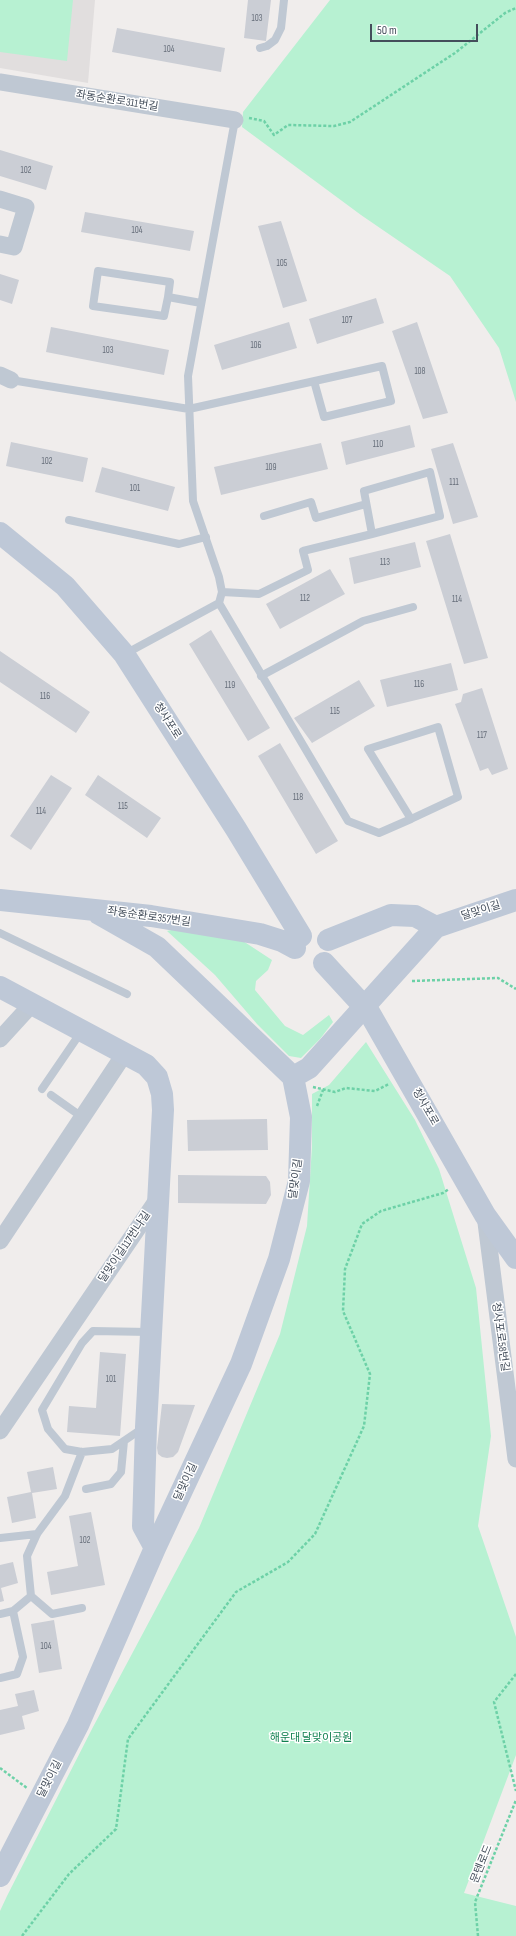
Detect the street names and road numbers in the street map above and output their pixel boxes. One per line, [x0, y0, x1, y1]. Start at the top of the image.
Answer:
street label: 좌동순환로311번길 [75, 88, 159, 114]
street label: 청사포로 [150, 700, 184, 742]
street label: 달맞이길 [460, 898, 502, 924]
street label: 좌동순환로357번길 [106, 905, 192, 929]
street label: 청사포로 [409, 1086, 441, 1128]
street label: 달맞이길 [287, 1158, 305, 1200]
street label: 달맞이길117번나길 [96, 1209, 154, 1285]
street label: 청사포로58번길 [489, 1301, 511, 1373]
street label: 달맞이길 [171, 1461, 201, 1503]
street label: 달맞이길 [35, 1758, 65, 1800]
street label: 문텐로드 [468, 1843, 496, 1885]

